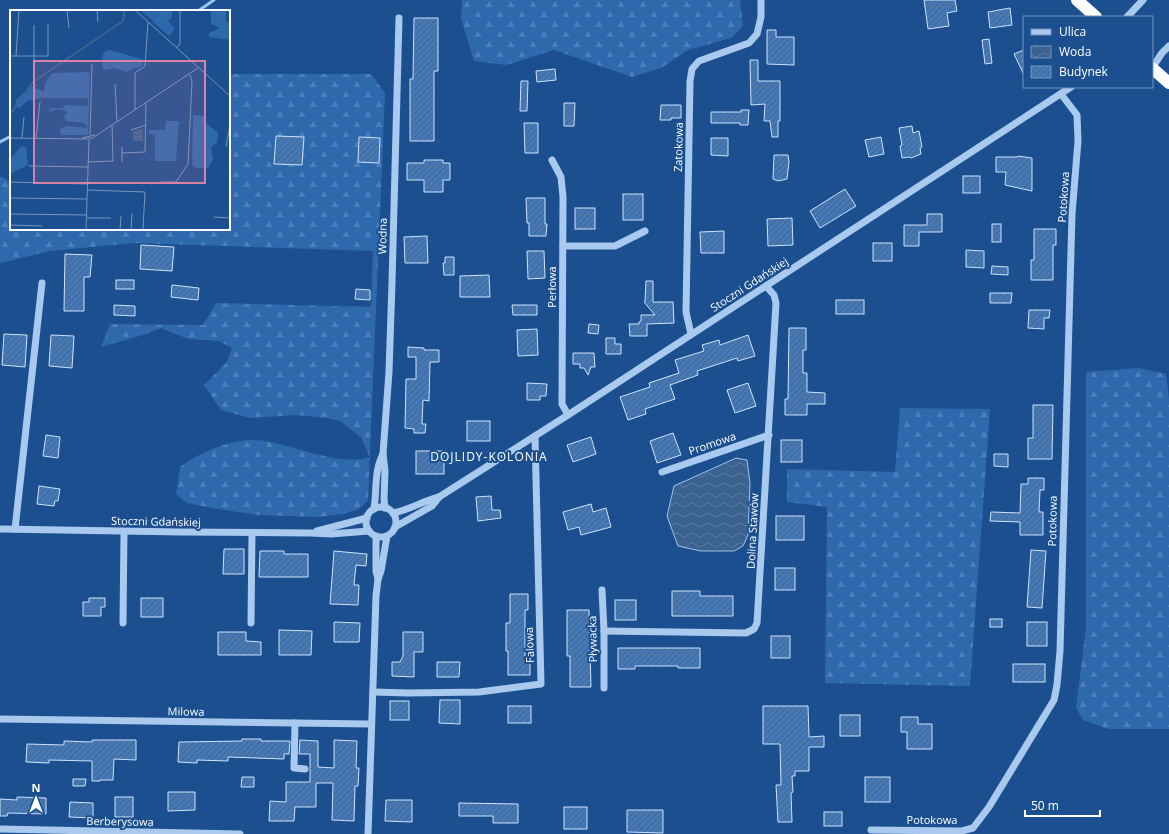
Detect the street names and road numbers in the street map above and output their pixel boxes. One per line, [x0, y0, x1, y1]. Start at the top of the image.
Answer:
street label: Zatokowa [670, 122, 686, 172]
street label: Potokowa [1054, 171, 1072, 223]
street label: Wodna [374, 218, 390, 254]
street label: Stoczni Gdańskiej [707, 253, 791, 315]
street label: Perłowa [544, 266, 559, 308]
street label: Promowa [686, 428, 738, 458]
street label: Dolina Stawów [743, 492, 761, 569]
street label: Potokowa [1044, 495, 1060, 547]
street label: Stoczni Gdańskiej [111, 513, 201, 529]
street label: Pływacka [584, 616, 600, 662]
street label: Falowa [521, 627, 537, 663]
street label: Milowa [168, 703, 204, 719]
street label: Potokowa [907, 812, 957, 827]
street label: Berberysowa [86, 813, 154, 829]

